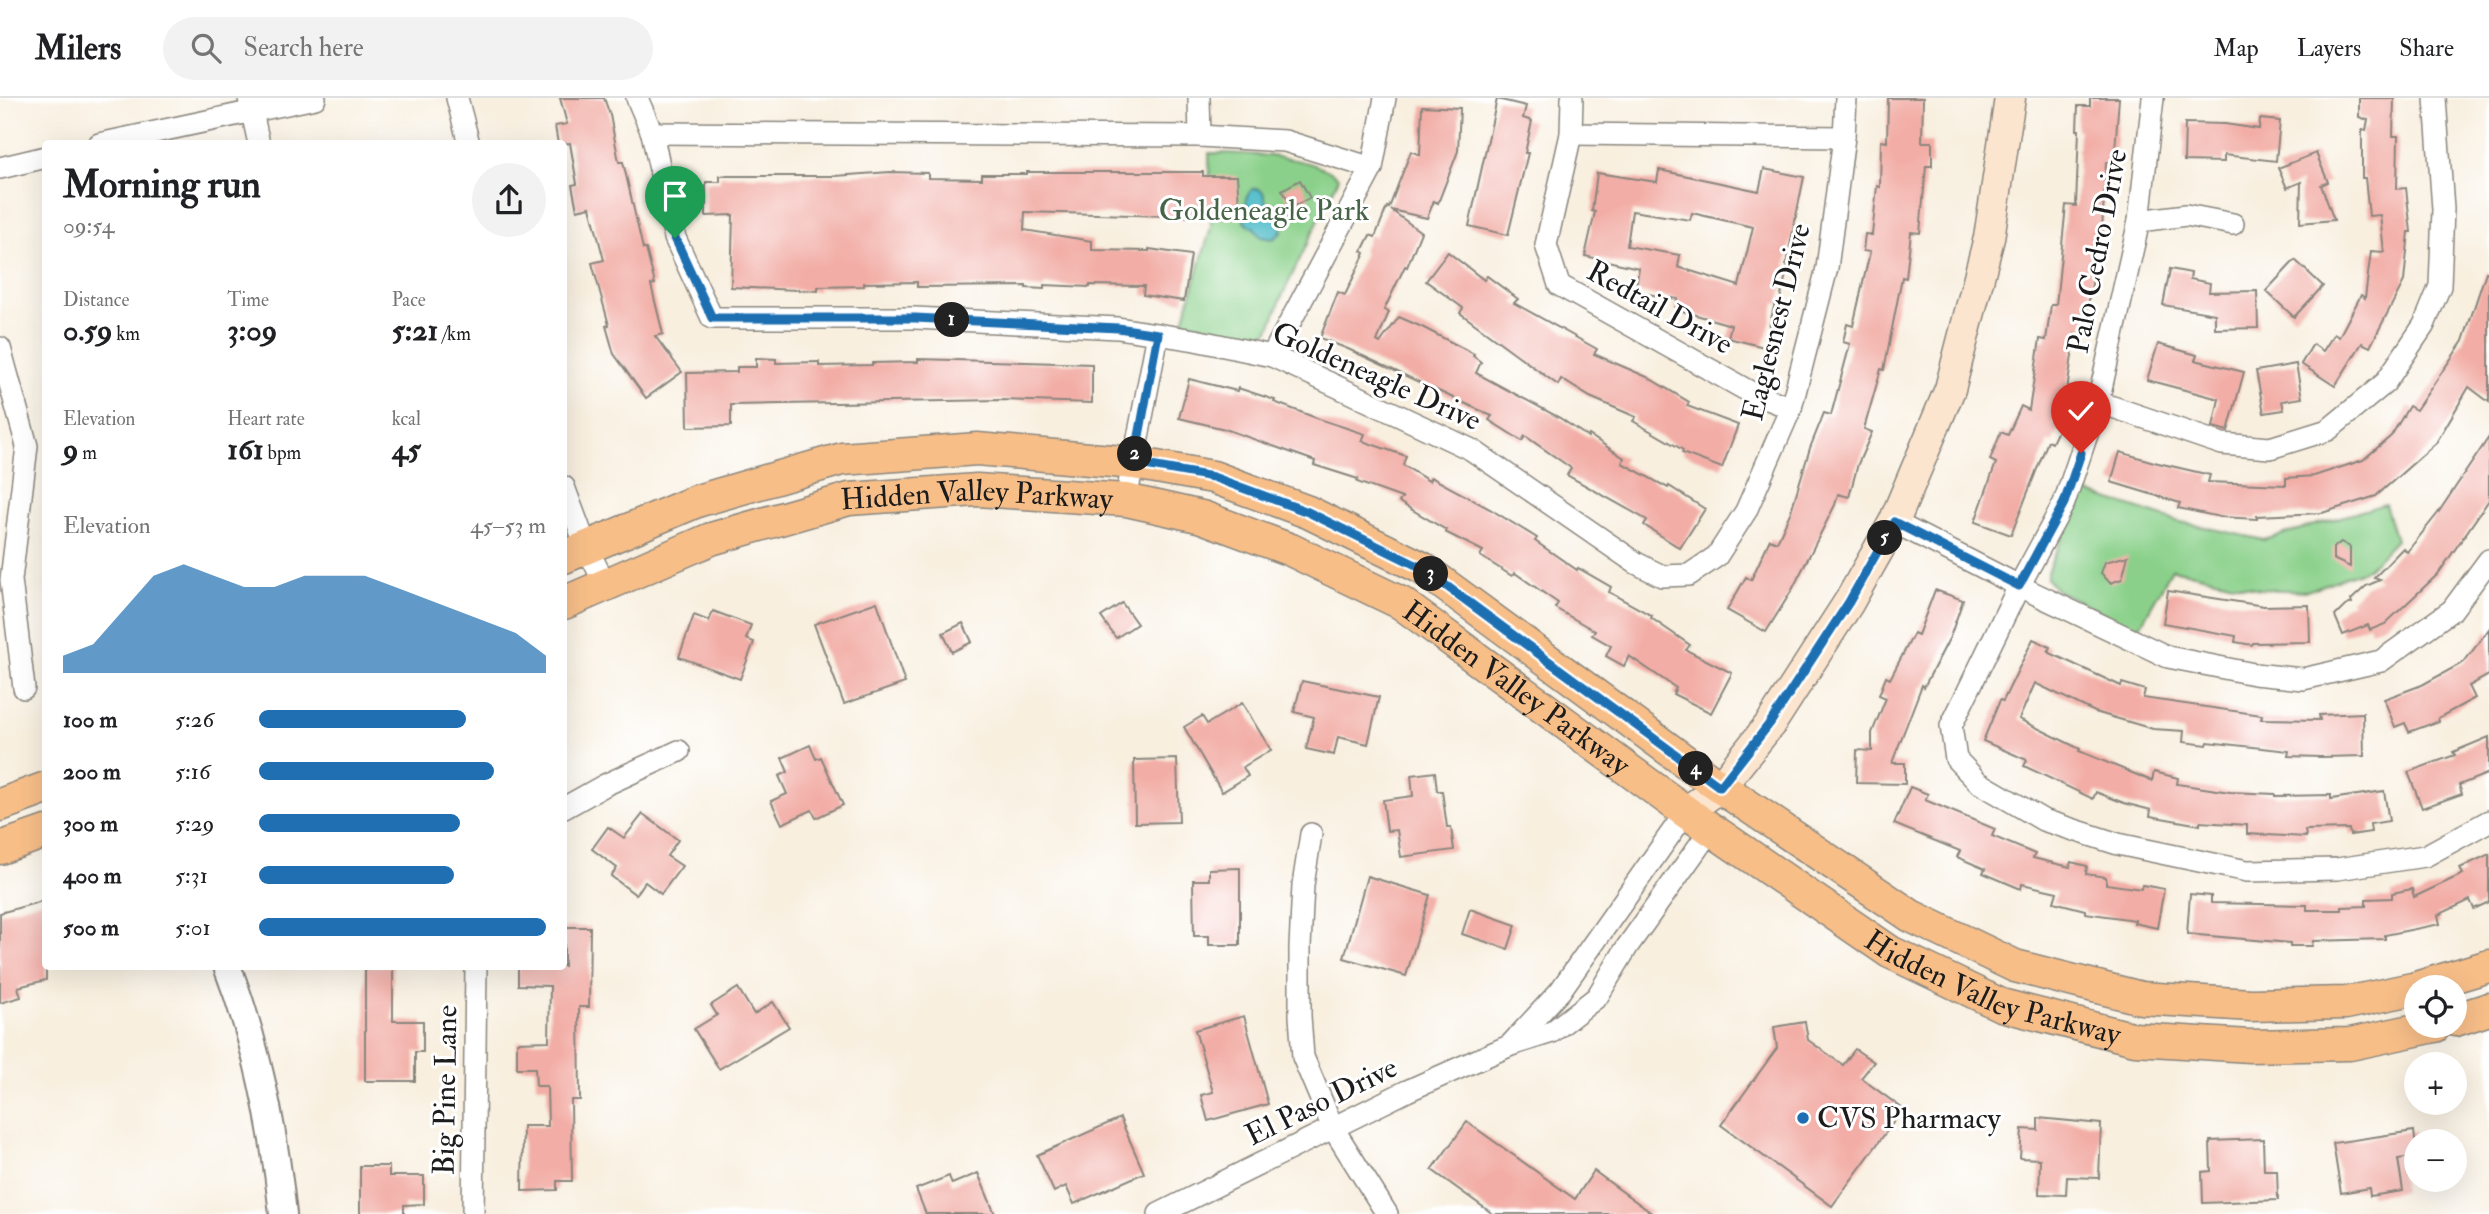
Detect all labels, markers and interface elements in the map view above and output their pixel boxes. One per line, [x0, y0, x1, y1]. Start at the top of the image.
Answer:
search box [163, 17, 653, 80]
text: Milers [35, 28, 121, 69]
icon: search [187, 29, 225, 67]
text: Search here [243, 32, 364, 64]
text: Map [2214, 33, 2259, 64]
text: Layers [2297, 33, 2361, 64]
text: Share [2399, 33, 2454, 64]
street label: Palo Cedro Drive [2060, 146, 2135, 356]
text: Morning run [63, 161, 261, 209]
button: share [472, 163, 546, 237]
pin [645, 166, 705, 238]
icon: arrive [656, 177, 694, 215]
park label: Goldeneagle Park [1159, 192, 1369, 229]
text: 09:54 [63, 211, 114, 240]
street label: Eaglesnest Drive [1734, 220, 1819, 425]
street label: Redtail Drive [1580, 252, 1739, 363]
text: Distance [63, 288, 129, 312]
text: Time [227, 288, 269, 312]
text: Pace [392, 288, 426, 312]
pin: 1 [934, 302, 970, 338]
text: 1 [948, 307, 955, 331]
text: 0.59 [63, 312, 112, 349]
text: 3:09 [227, 312, 277, 349]
text: 5:21 [392, 312, 438, 349]
street label: Goldeneagle Drive [1267, 314, 1487, 439]
text: km [112, 322, 140, 346]
text: /km [438, 322, 471, 346]
pin [2051, 381, 2111, 453]
icon: check [2062, 392, 2100, 430]
text: Elevation [63, 407, 135, 431]
text: Heart rate [227, 407, 305, 431]
text: kcal [392, 407, 421, 431]
text: 9 [63, 431, 78, 468]
text: 161 [227, 431, 264, 468]
text: 45 [392, 431, 421, 468]
pin: 2 [1118, 436, 1152, 472]
text: m [78, 441, 97, 465]
text: bpm [264, 441, 301, 465]
text: 2 [1130, 441, 1139, 465]
street label: Hidden Valley Parkway [839, 472, 1115, 519]
text: Elevation [63, 511, 151, 540]
text: 45–53 m [470, 511, 546, 540]
pin: 5 [1868, 520, 1902, 556]
text: 5 [1880, 525, 1889, 549]
pin: 3 [1414, 556, 1448, 592]
text: 3 [1427, 561, 1434, 585]
street label: Hidden Valley Parkway [1395, 593, 1638, 784]
text: 100 m [63, 705, 117, 734]
text: 5:26 [175, 705, 214, 734]
pin: 4 [1678, 752, 1714, 786]
text: 4 [1690, 756, 1701, 780]
text: 200 m [63, 757, 121, 786]
text: 5:16 [175, 757, 211, 786]
text: 300 m [63, 809, 118, 838]
text: 5:29 [175, 809, 214, 838]
text: 400 m [63, 861, 122, 890]
text: 5:31 [175, 861, 208, 890]
text: 500 m [63, 913, 119, 942]
text: 5:01 [175, 913, 211, 942]
street label: Hidden Valley Parkway [1857, 922, 2125, 1054]
map controls [2404, 975, 2467, 1192]
button: locate [2404, 975, 2467, 1038]
street label: Big Pine Lane [426, 1005, 465, 1176]
street label: El Paso Drive [1239, 1049, 1403, 1154]
button: + [2404, 1052, 2467, 1115]
place label: CVS Pharmacy [1817, 1100, 2002, 1137]
marker: CVS Pharmacy [1795, 1110, 1811, 1126]
button: − [2404, 1129, 2467, 1192]

